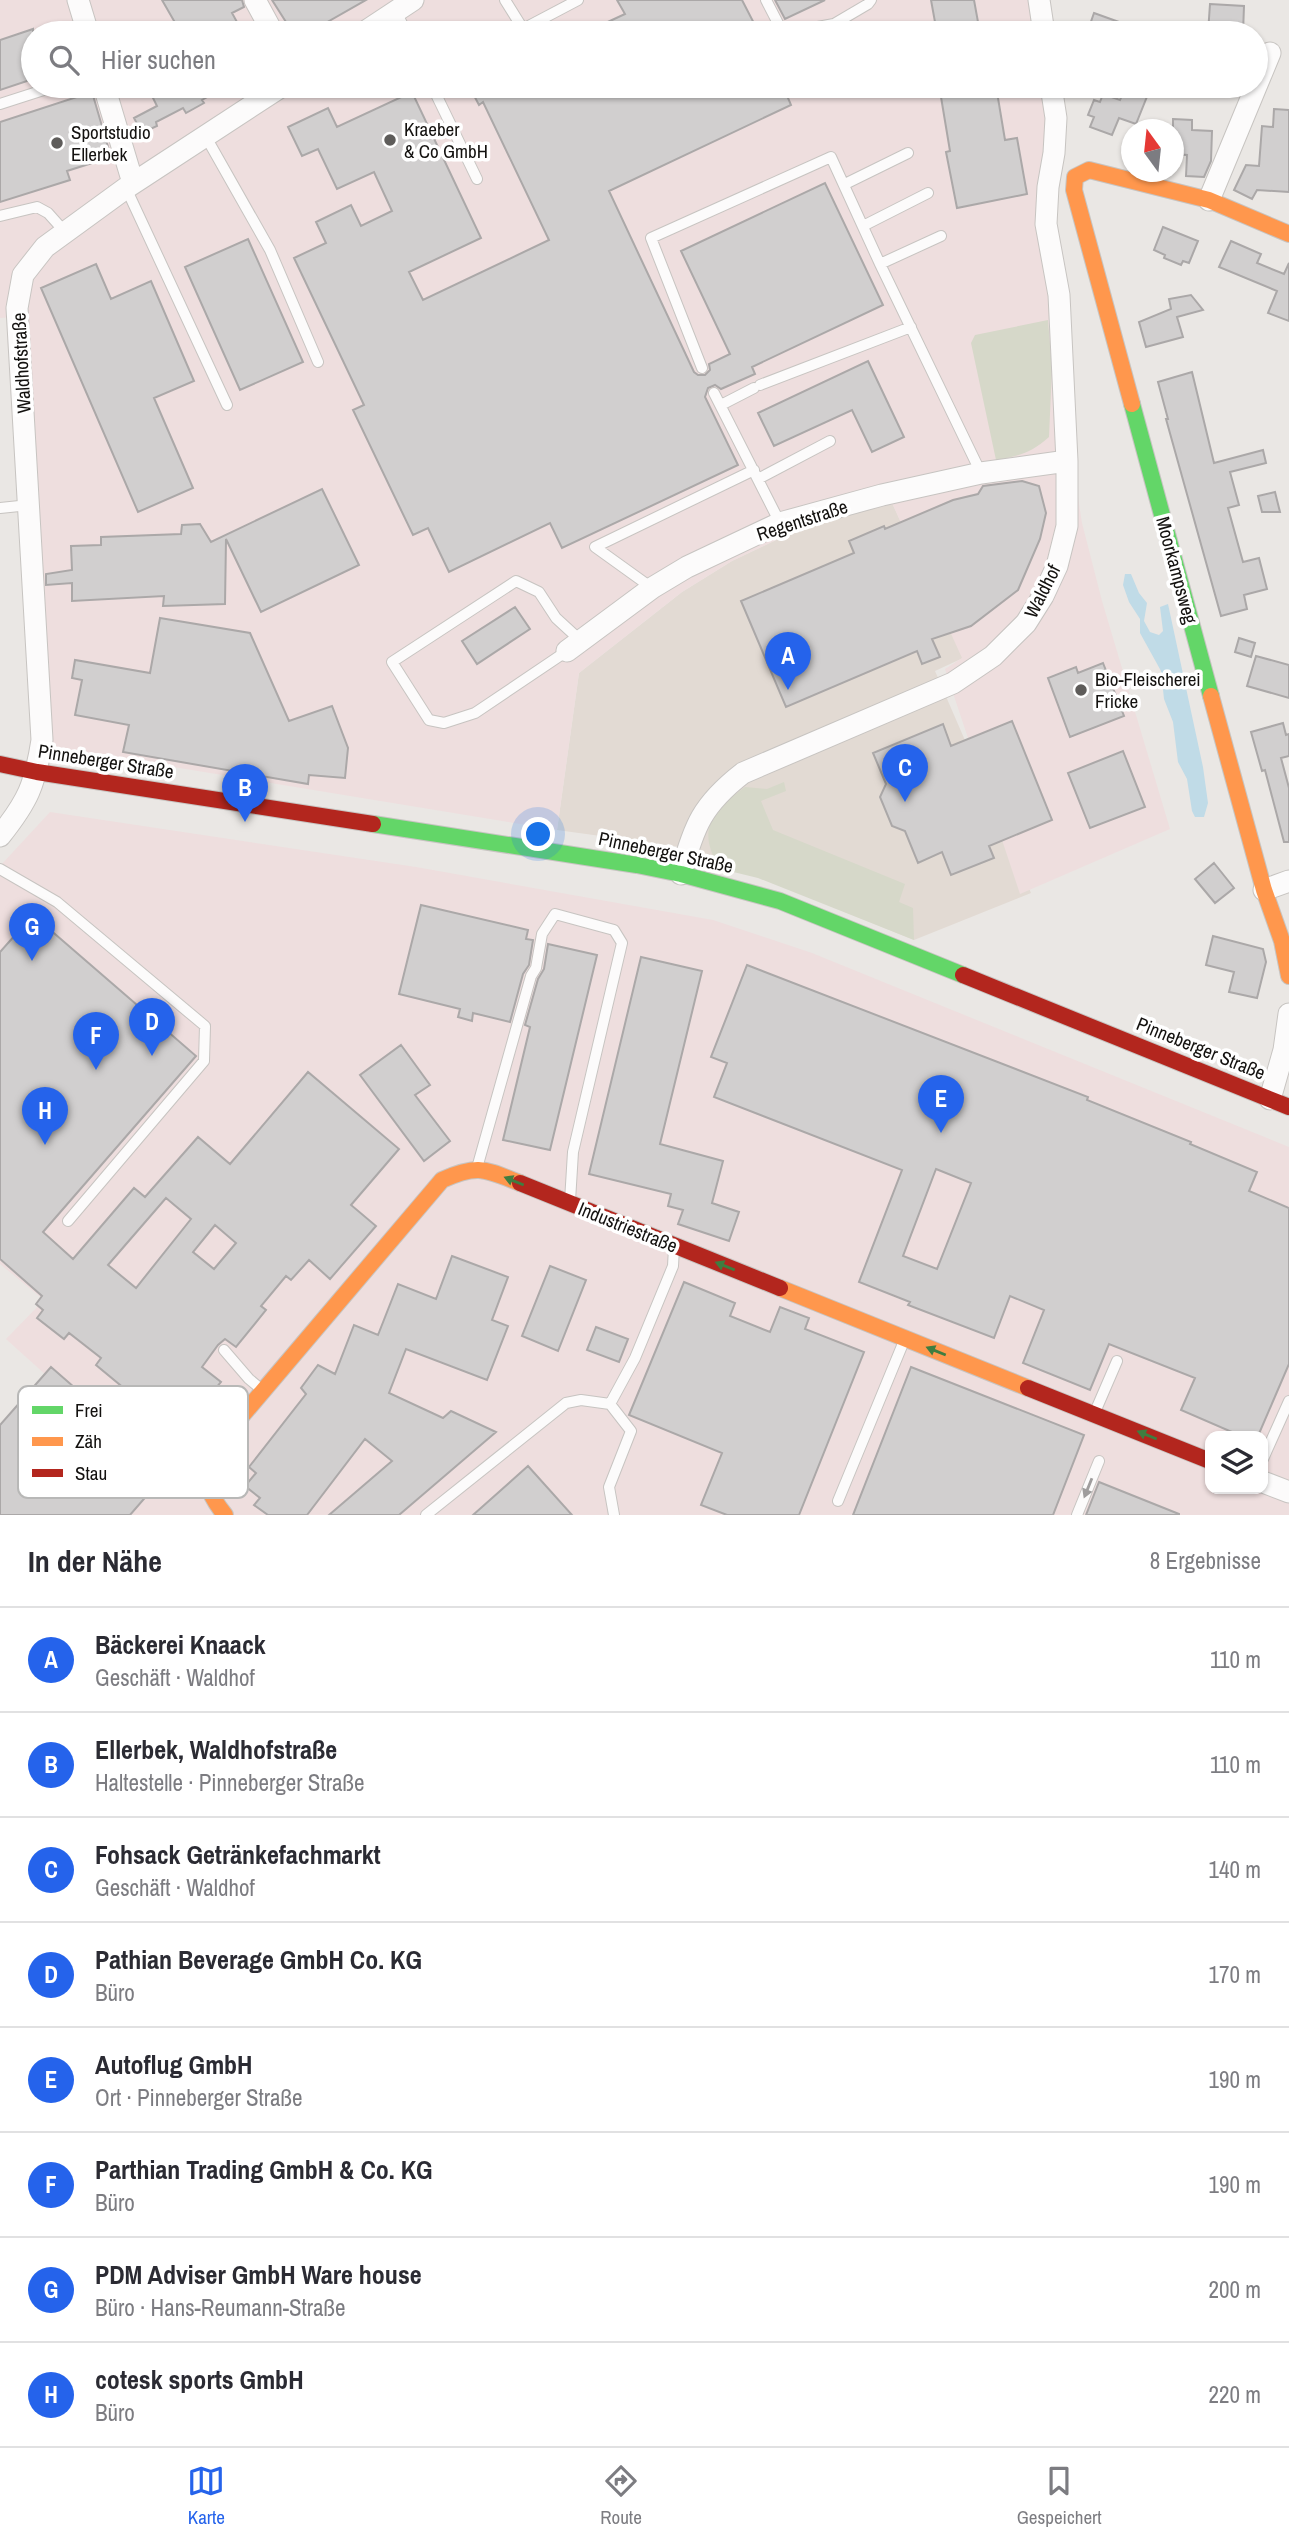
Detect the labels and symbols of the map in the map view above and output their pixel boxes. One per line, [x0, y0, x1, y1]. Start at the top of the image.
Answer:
place label: Kraeber & Co GmbH [404, 116, 488, 164]
place label: Sportstudio Ellerbek [71, 119, 151, 167]
north arrow [1121, 119, 1184, 182]
marker: Kraeber & Co GmbH [382, 132, 398, 148]
marker: Sportstudio Ellerbek [49, 135, 65, 151]
street label: Waldhofstraße [5, 312, 37, 414]
street label: Regentstraße [753, 493, 851, 547]
street label: Moorkampsweg [1150, 514, 1204, 627]
street label: Waldhof [1018, 559, 1067, 622]
pin: A [765, 632, 811, 690]
place label: Bio-Fleischerei Fricke [1095, 666, 1201, 714]
marker: Bio-Fleischerei Fricke [1073, 682, 1089, 698]
street label: Pinneberger Straße [36, 737, 176, 785]
pin: C [882, 744, 928, 802]
pin: B [222, 764, 268, 822]
your location [521, 817, 555, 851]
street label: Pinneberger Straße [596, 825, 736, 879]
pin: G [9, 903, 55, 961]
pin: D [129, 998, 175, 1056]
street label: Pinneberger Straße [1133, 1010, 1269, 1086]
pin: F [73, 1012, 119, 1070]
pin: E [918, 1075, 964, 1133]
pin: H [22, 1087, 68, 1145]
one-way arrow [503, 1176, 524, 1187]
street label: Industriestraße [575, 1195, 681, 1259]
one-way arrow [714, 1260, 735, 1271]
one-way arrow [925, 1345, 946, 1356]
legend [18, 1386, 248, 1498]
text: Frei [75, 1397, 103, 1423]
text: Zäh [75, 1428, 102, 1454]
one-way arrow [1136, 1430, 1157, 1441]
text: Stau [75, 1460, 107, 1486]
one-way arrow [1083, 1478, 1094, 1499]

